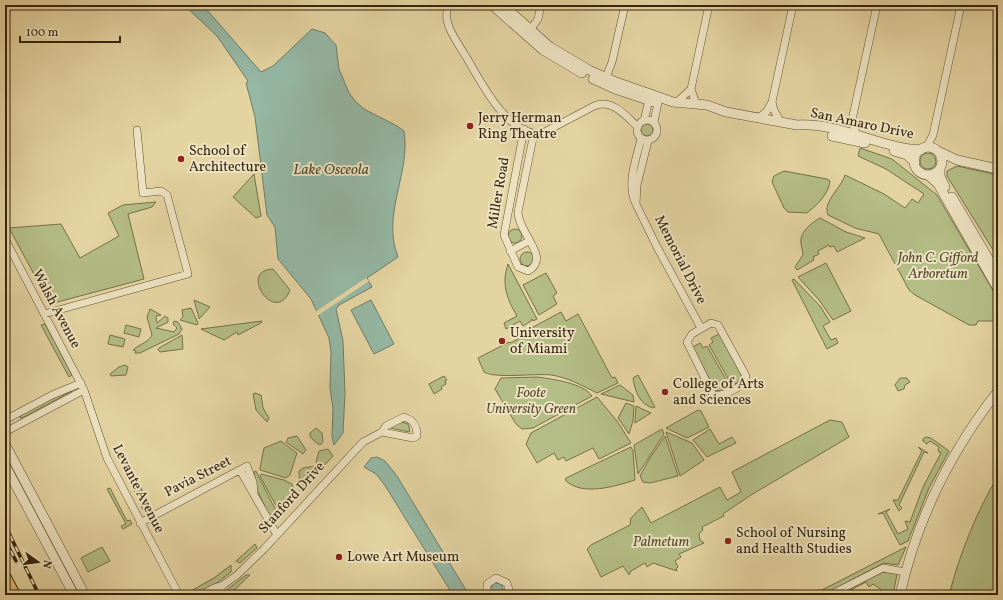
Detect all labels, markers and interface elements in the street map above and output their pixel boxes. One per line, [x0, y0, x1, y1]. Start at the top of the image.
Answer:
scale bar [20, 18, 120, 44]
text: 100 m [26, 25, 59, 41]
street label: San Amaro Drive [808, 104, 916, 144]
place label: Jerry Herman Ring Theatre [478, 109, 562, 144]
marker: Jerry Herman Ring Theatre [465, 121, 475, 131]
place label: School of Architecture [189, 142, 267, 177]
marker: School of Architecture [176, 154, 186, 164]
street label: Miller Road [483, 156, 515, 230]
water label: Lake Osceola [293, 160, 369, 181]
street label: Memorial Drive [649, 212, 711, 308]
park label: John C. Gifford Arboretum [896, 249, 979, 284]
street label: Walsh Avenue [27, 266, 85, 352]
place label: University of Miami [510, 324, 575, 359]
marker: University of Miami [497, 336, 507, 346]
place label: College of Arts and Sciences [673, 375, 764, 410]
park label: Foote University Green [486, 384, 576, 419]
marker: College of Arts and Sciences [660, 387, 670, 397]
street label: Levante Avenue [108, 441, 169, 537]
street label: Pavia Street [161, 452, 235, 502]
street label: Stanford Drive [255, 458, 330, 538]
place label: School of Nursing and Health Studies [736, 524, 852, 559]
park label: Palmetum [633, 533, 689, 552]
marker: School of Nursing and Health Studies [723, 536, 733, 546]
north arrow [18, 542, 58, 582]
place label: Lowe Art Museum [347, 548, 459, 567]
marker: Lowe Art Museum [334, 552, 344, 562]
text: N [38, 558, 54, 570]

